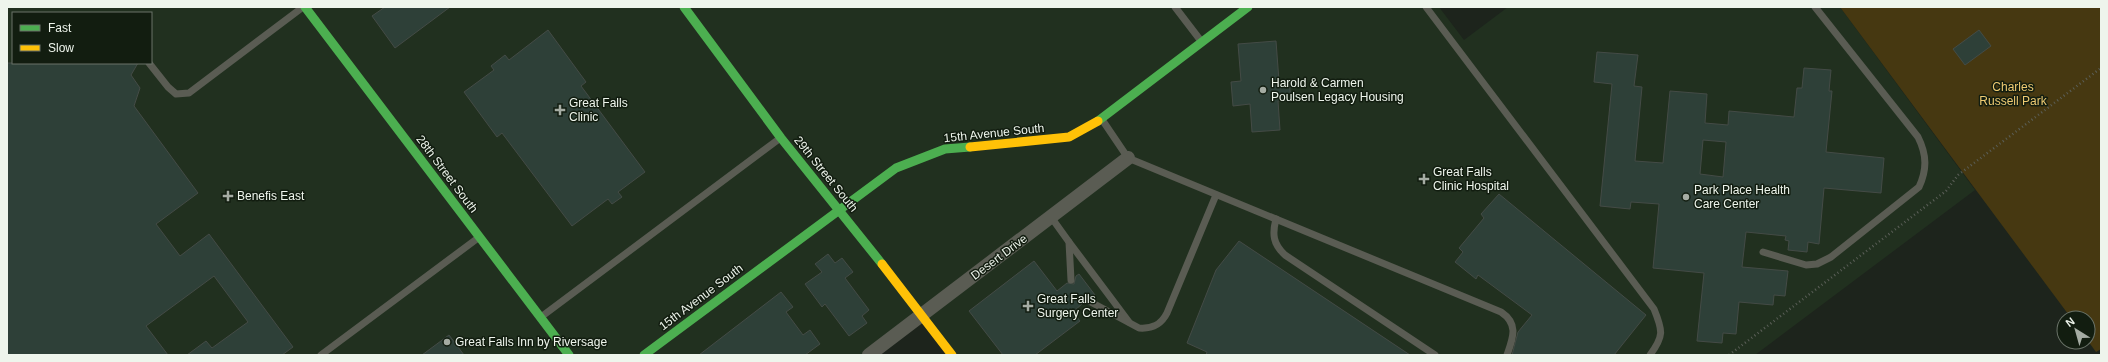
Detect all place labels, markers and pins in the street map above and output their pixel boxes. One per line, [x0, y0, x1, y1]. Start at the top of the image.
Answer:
place label: Harold & Carmen Poulsen Legacy Housing [1271, 76, 1404, 104]
marker: Harold & Carmen Poulsen Legacy Housing [1258, 85, 1268, 95]
place label: Great Falls Clinic [569, 96, 628, 124]
marker: Great Falls Clinic [554, 104, 566, 116]
place label: Great Falls Clinic Hospital [1433, 165, 1509, 193]
marker: Great Falls Clinic Hospital [1418, 173, 1430, 185]
place label: Park Place Health Care Center [1694, 183, 1790, 211]
place label: Benefis East [237, 189, 305, 203]
marker: Benefis East [222, 190, 234, 202]
marker: Park Place Health Care Center [1681, 192, 1691, 202]
place label: Great Falls Surgery Center [1037, 292, 1118, 320]
marker: Great Falls Surgery Center [1022, 300, 1034, 312]
place label: Great Falls Inn by Riversage [455, 335, 607, 349]
marker: Great Falls Inn by Riversage [442, 337, 452, 347]

